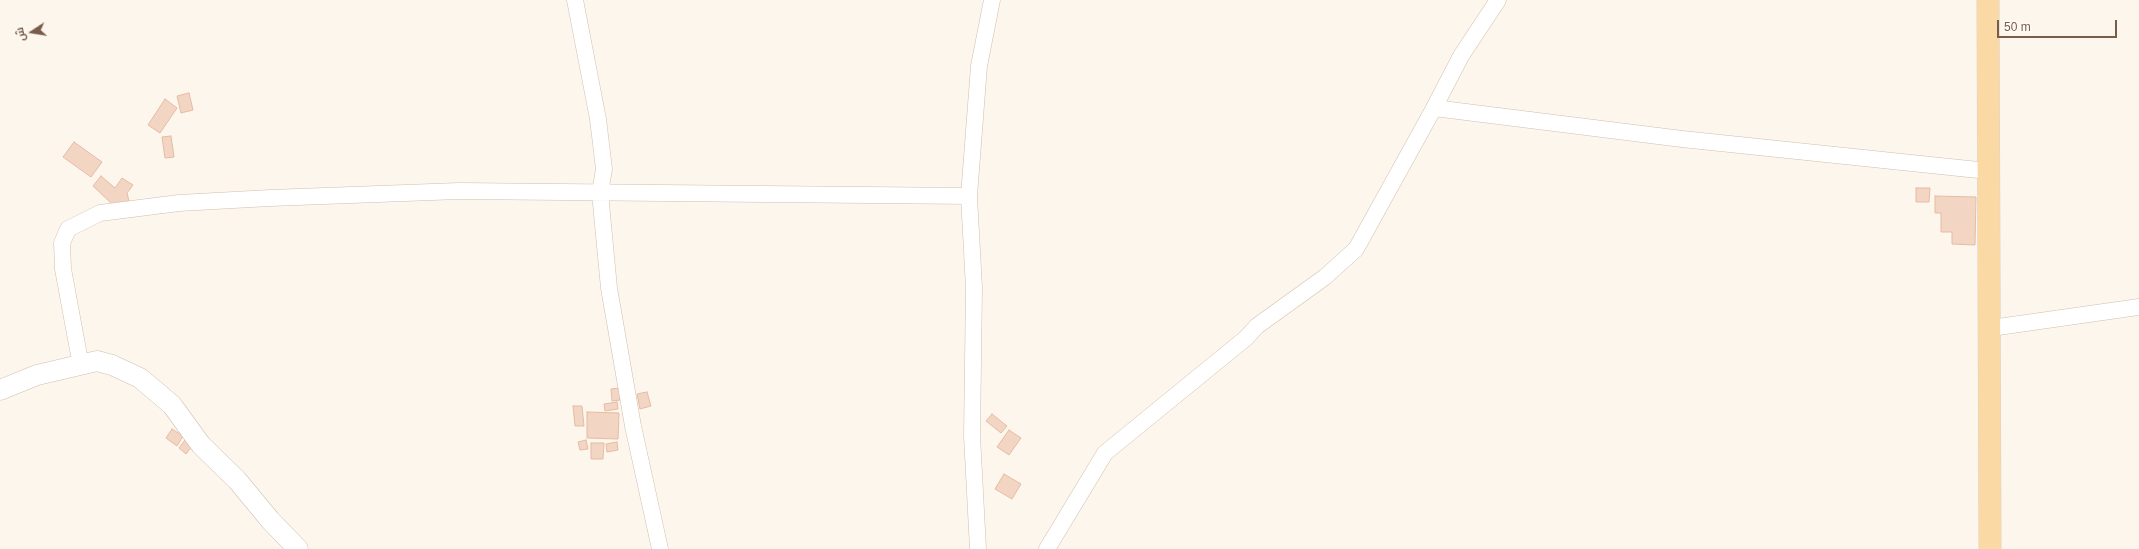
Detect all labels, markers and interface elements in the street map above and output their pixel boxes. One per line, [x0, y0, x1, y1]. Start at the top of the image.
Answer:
north arrow [12, 12, 52, 52]
scale bar [1999, 12, 2119, 38]
text: 50 m [2004, 20, 2031, 34]
text: ش [13, 26, 28, 43]

